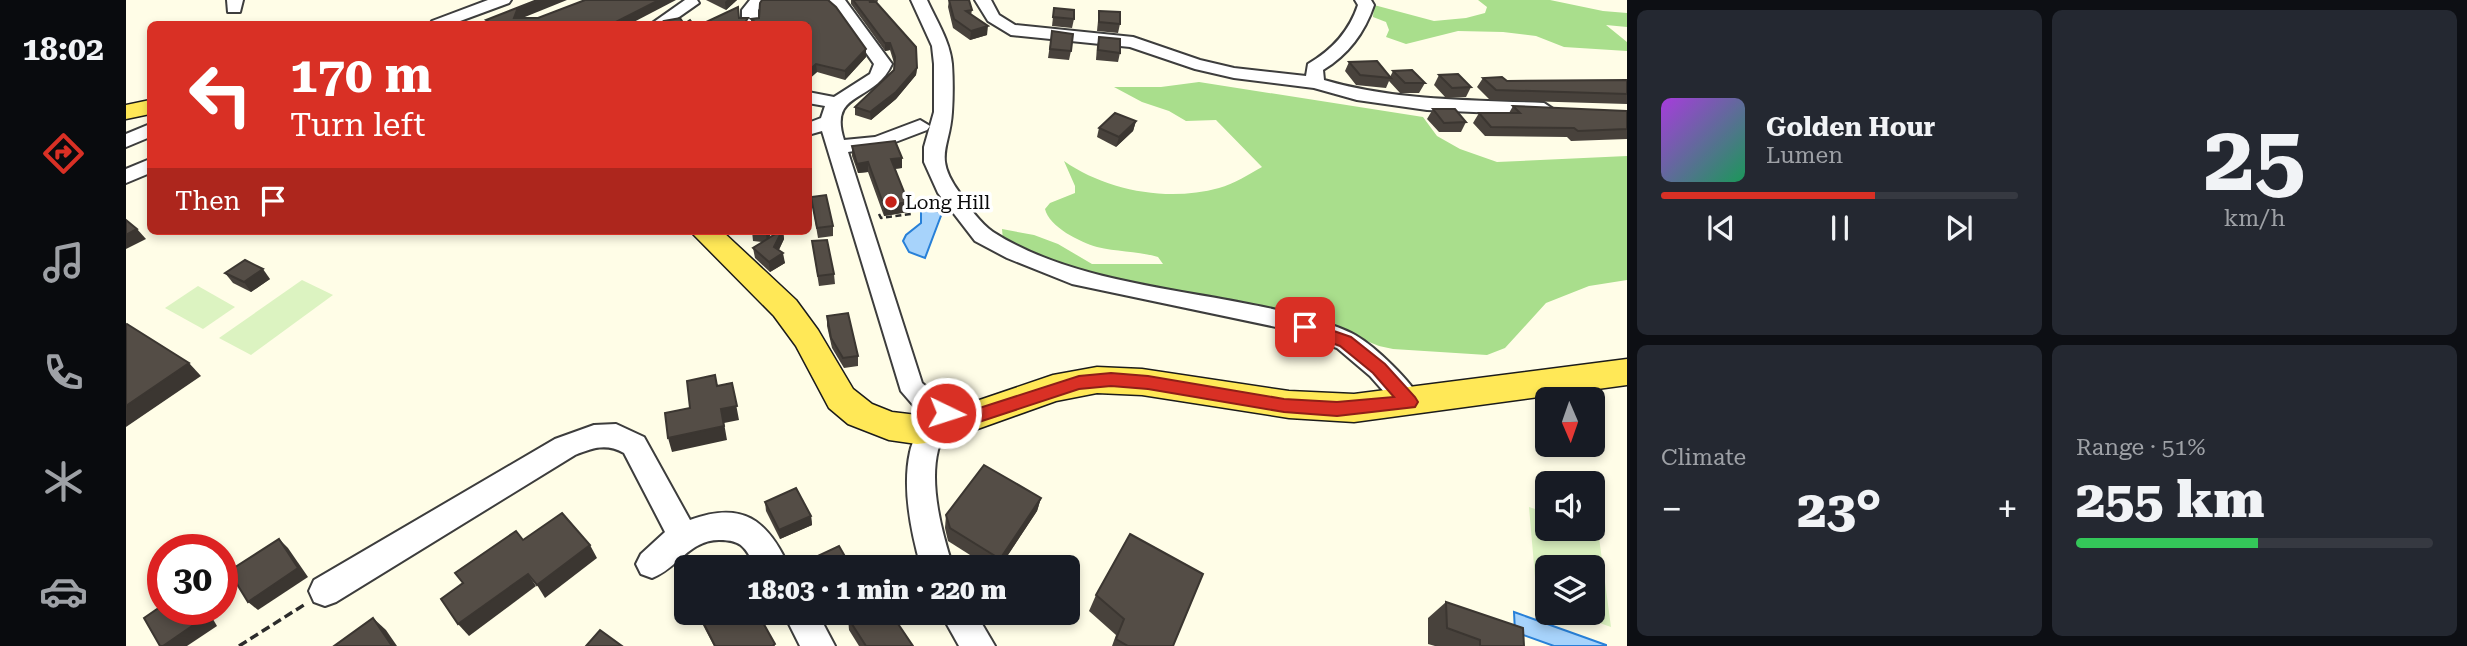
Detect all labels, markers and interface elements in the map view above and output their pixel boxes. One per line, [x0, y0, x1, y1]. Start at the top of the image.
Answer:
text: 18:02 [22, 30, 104, 68]
text: 170 m [290, 47, 432, 104]
icon: left [175, 49, 266, 140]
text: Turn left [290, 106, 425, 144]
text: 25 [2204, 106, 2305, 212]
text: Golden Hour [1766, 112, 1935, 142]
icon: directions [39, 129, 88, 178]
text: Lumen [1766, 142, 1843, 169]
icon: arrive [254, 182, 292, 220]
text: Then [175, 186, 240, 216]
place label: Long Hill [905, 191, 990, 214]
marker: Long Hill [883, 194, 899, 210]
text: km/h [2224, 205, 2285, 232]
icon: previous [1702, 209, 1740, 247]
icon: pause [1821, 209, 1859, 247]
icon: next [1940, 209, 1978, 247]
icon: music [39, 238, 88, 287]
pin [1275, 297, 1335, 357]
icon: arrive [1286, 308, 1324, 346]
icon: phone [39, 348, 88, 397]
position arrow [909, 376, 983, 450]
north arrow [1535, 387, 1605, 457]
map controls [1535, 387, 1605, 625]
text: Range · 51% [2076, 434, 2205, 461]
text: Climate [1661, 444, 1746, 471]
icon: climate [39, 457, 88, 506]
text: 255 km [2076, 469, 2264, 530]
button: sound [1535, 471, 1605, 541]
text: 23° [1797, 479, 1882, 540]
text: − [1661, 487, 1682, 531]
text: + [1997, 487, 2018, 531]
speed limit sign: 30 [147, 534, 238, 625]
button: layers [1535, 555, 1605, 625]
icon: car [39, 567, 88, 616]
text: 18:03 · 1 min · 220 m [747, 575, 1007, 605]

